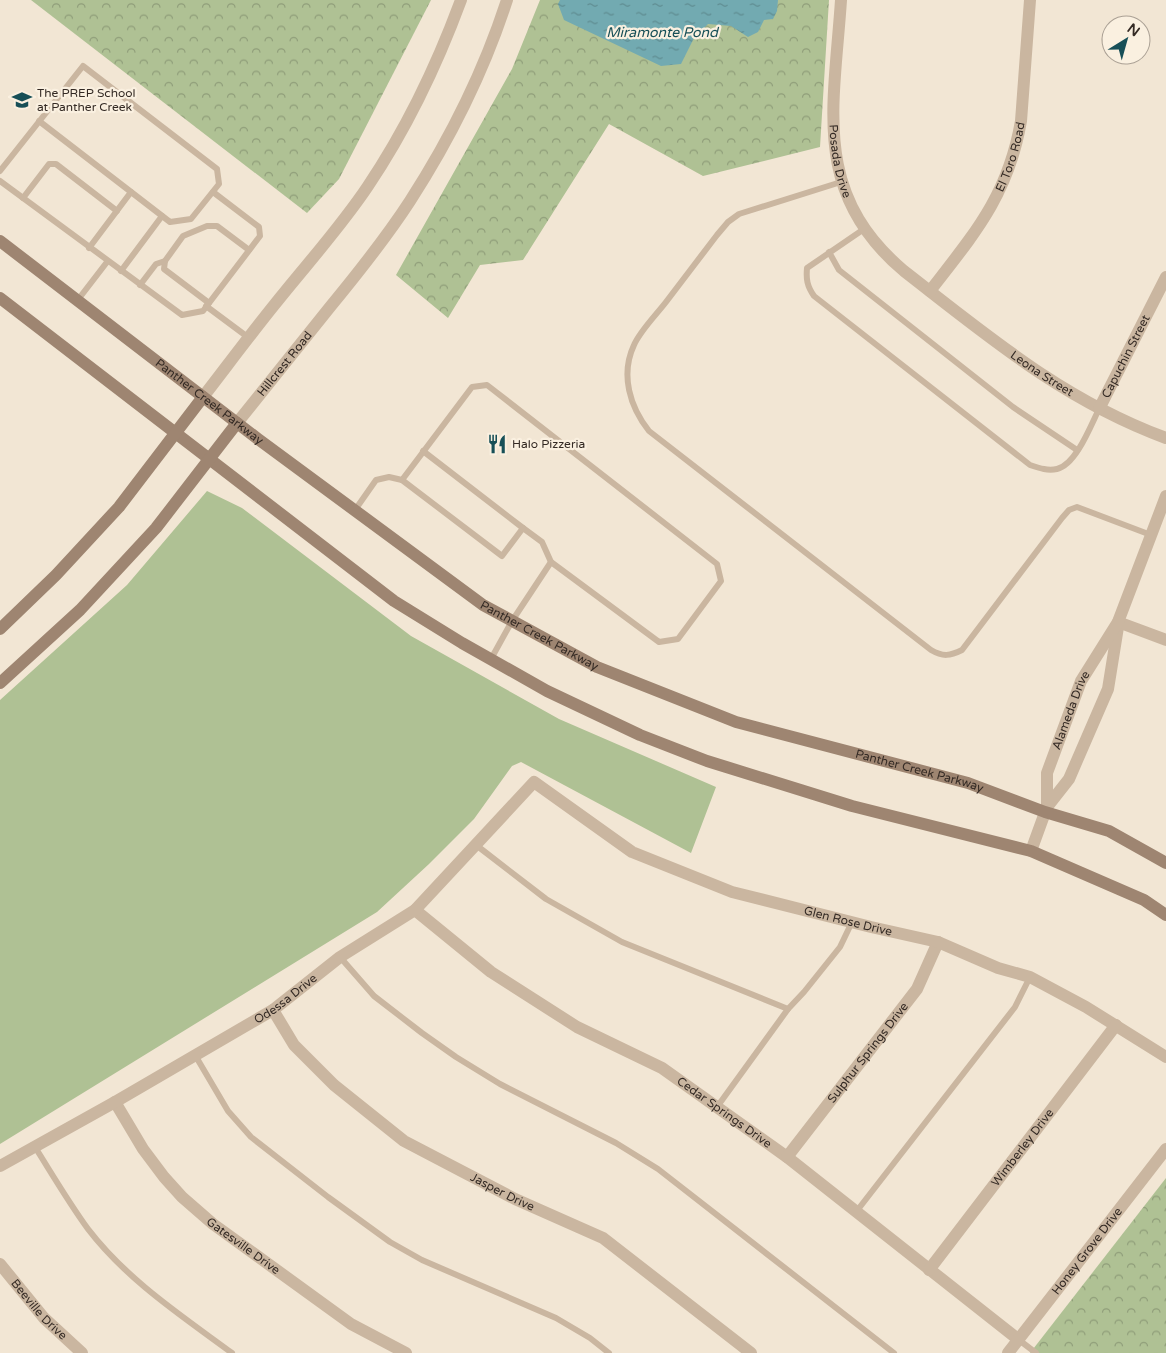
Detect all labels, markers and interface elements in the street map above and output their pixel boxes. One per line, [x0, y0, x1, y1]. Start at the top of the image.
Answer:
north arrow [1101, 15, 1151, 65]
text: N [1124, 20, 1143, 40]
water label: Miramonte Pond [606, 24, 720, 41]
place label: The PREP School at Panther Creek [37, 86, 136, 114]
school or university icon: The PREP School at Panther Creek [11, 89, 33, 111]
street label: El Toro Road [993, 121, 1028, 194]
street label: Posada Drive [826, 124, 854, 200]
street label: Capuchin Street [1099, 312, 1153, 400]
street label: Hillcrest Road [254, 329, 315, 399]
street label: Leona Street [1008, 348, 1076, 399]
street label: Panther Creek Parkway [153, 356, 267, 448]
restaurant icon: Halo Pizzeria [486, 433, 508, 455]
place label: Halo Pizzeria [512, 437, 585, 451]
street label: Panther Creek Parkway [478, 598, 601, 674]
street label: Alameda Drive [1049, 668, 1093, 752]
street label: Panther Creek Parkway [854, 747, 986, 795]
street label: Glen Rose Drive [803, 903, 894, 939]
street label: Odessa Drive [251, 971, 320, 1027]
street label: Sulphur Springs Drive [824, 999, 911, 1106]
street label: Cedar Springs Drive [674, 1074, 774, 1151]
street label: Wimberley Drive [988, 1106, 1057, 1189]
street label: Jasper Drive [468, 1170, 537, 1214]
street label: Honey Grove Drive [1049, 1205, 1125, 1297]
street label: Gatesville Drive [203, 1214, 283, 1277]
street label: Beeville Drive [8, 1276, 70, 1343]

